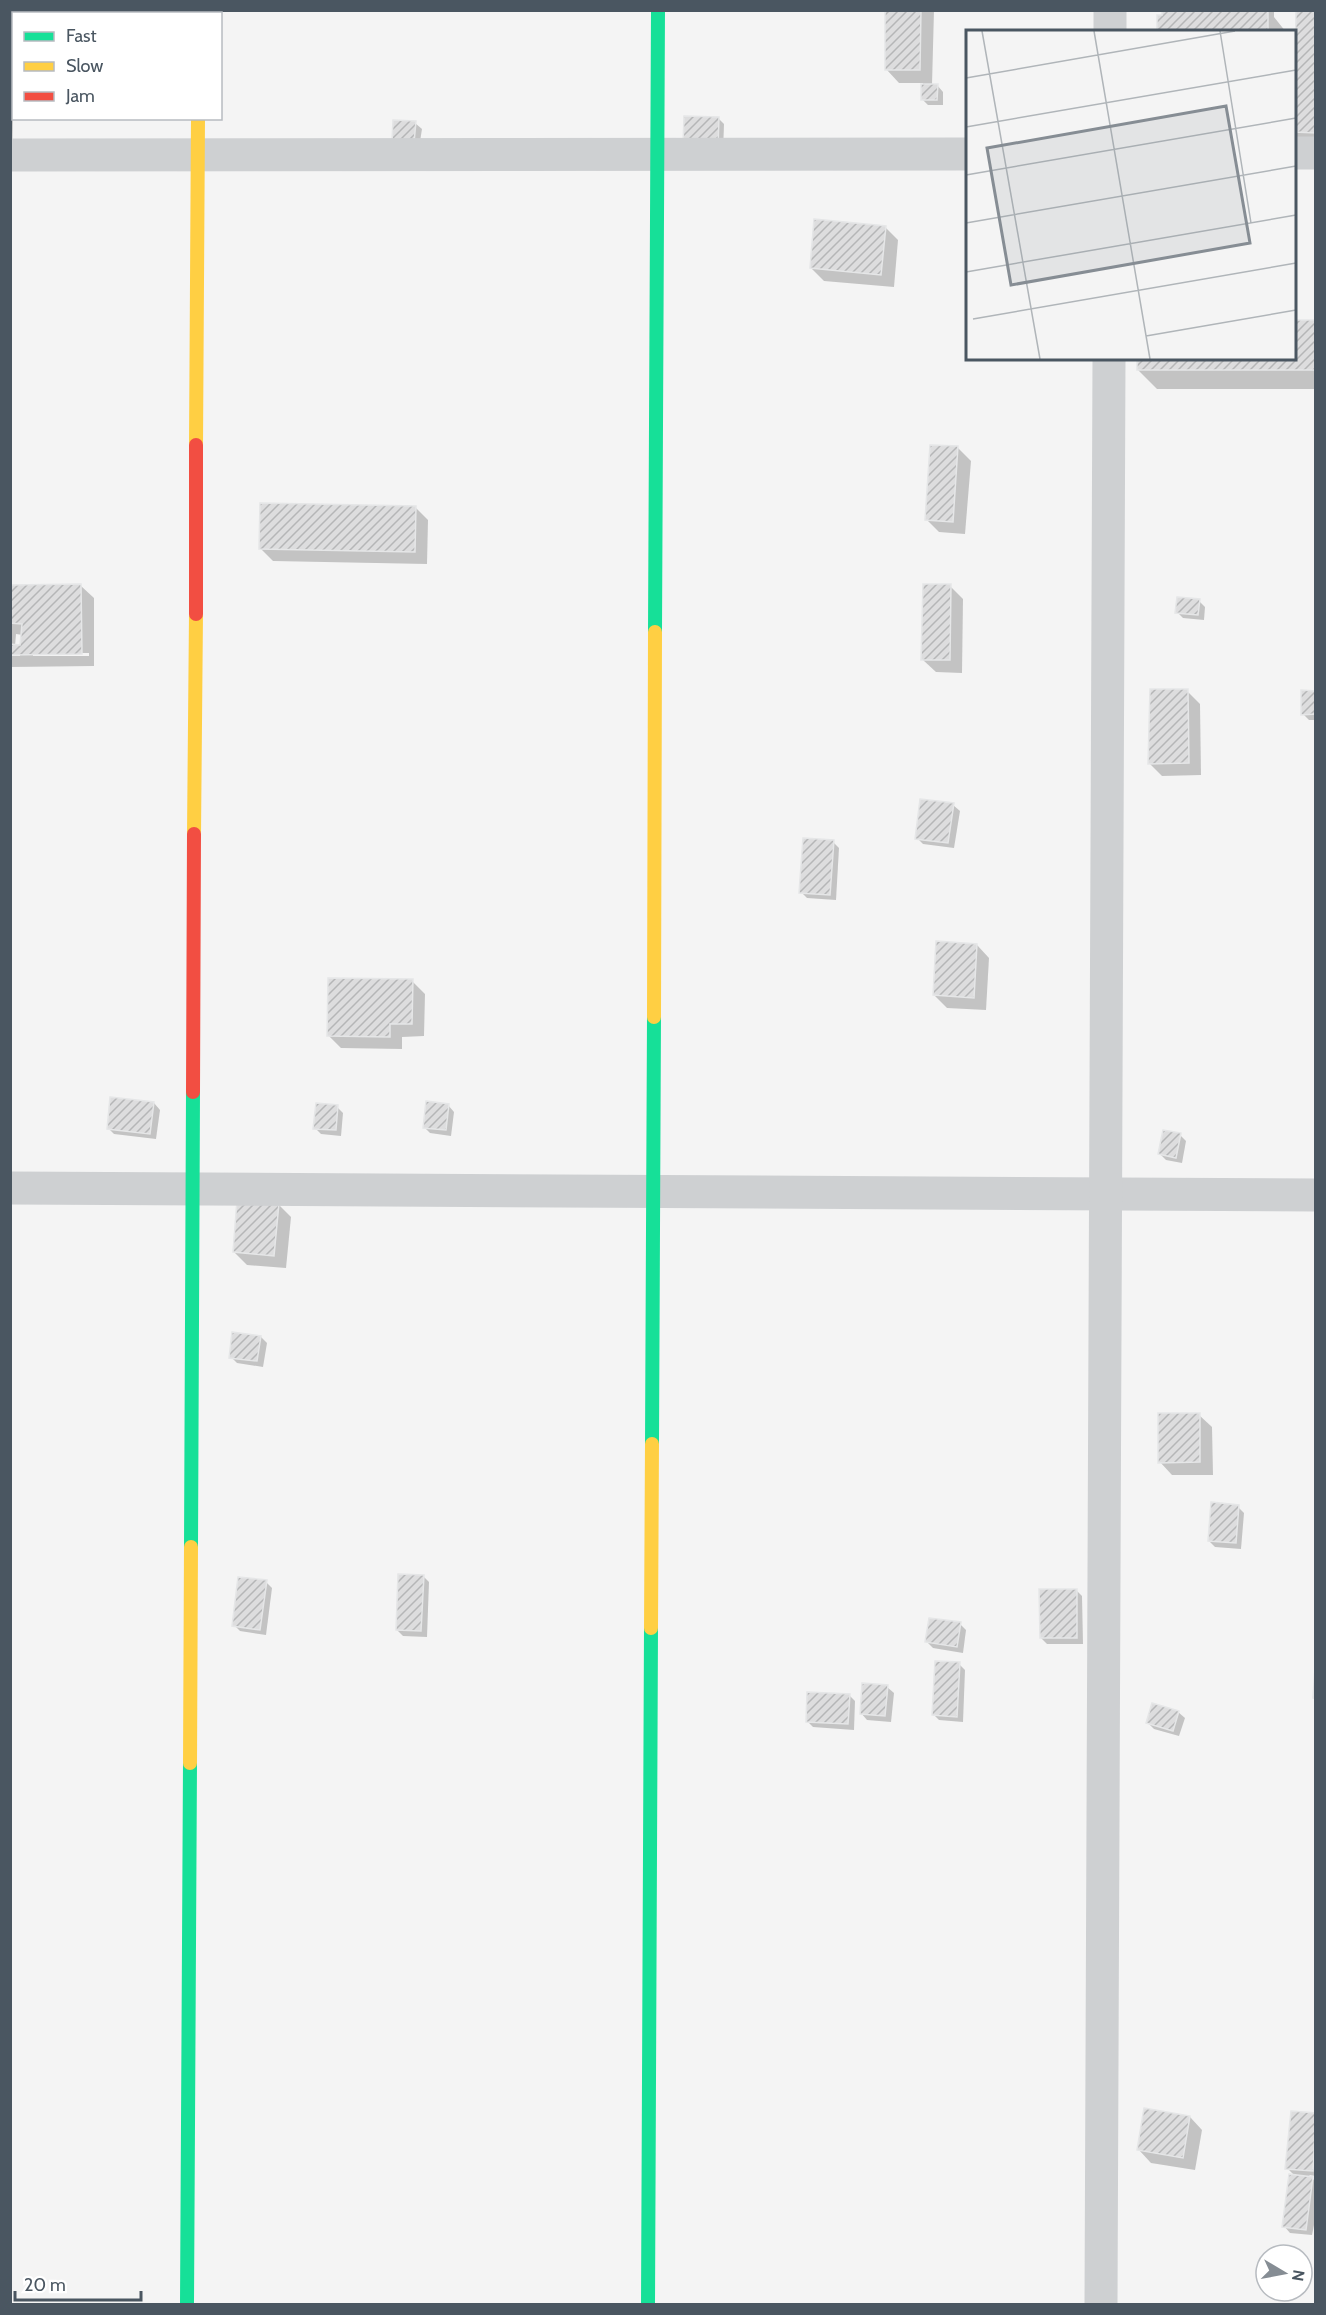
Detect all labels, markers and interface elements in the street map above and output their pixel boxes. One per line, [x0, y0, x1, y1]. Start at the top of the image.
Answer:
legend [12, 12, 222, 120]
text: Fast [66, 25, 97, 47]
inset map [966, 30, 1296, 360]
text: Slow [66, 55, 103, 77]
text: Jam [65, 85, 95, 107]
north arrow [1254, 2243, 1314, 2303]
scale bar [15, 2264, 141, 2302]
text: N [1288, 2268, 1309, 2283]
text: 20 m [24, 2274, 66, 2296]

